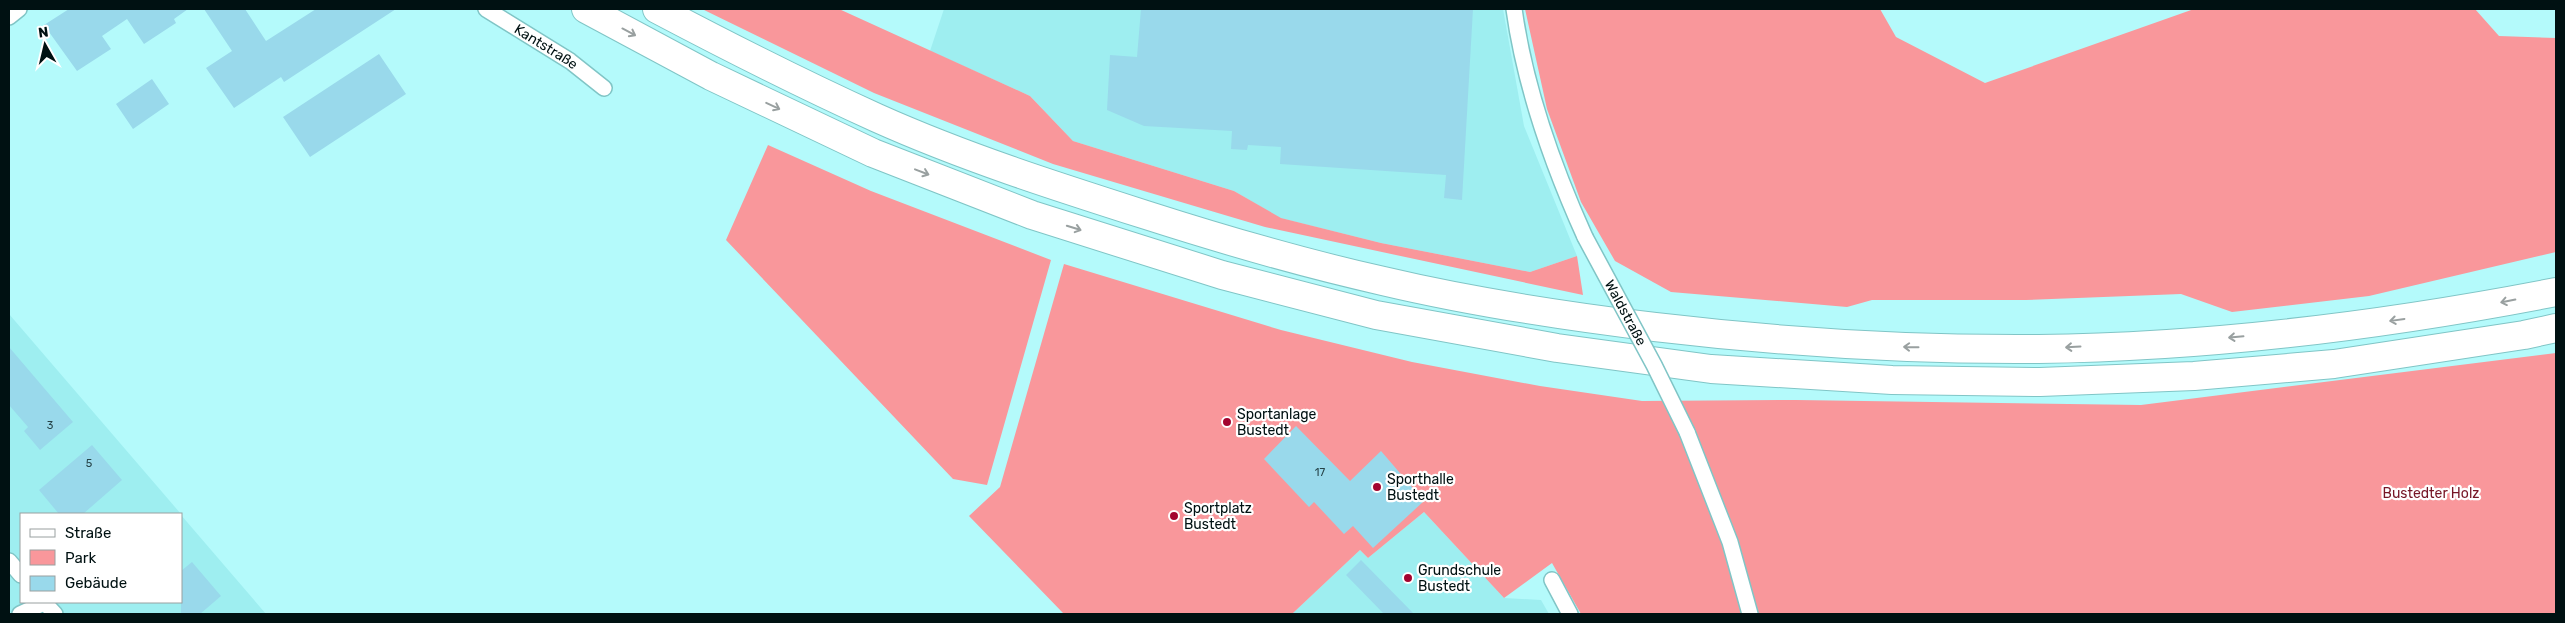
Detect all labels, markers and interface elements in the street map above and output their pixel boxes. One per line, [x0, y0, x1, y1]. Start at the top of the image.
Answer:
north arrow [20, 20, 70, 70]
street label: Kantstraße [511, 21, 581, 73]
text: N [37, 24, 49, 42]
one-way arrow [621, 27, 636, 37]
one-way arrow [766, 101, 781, 111]
one-way arrow [914, 168, 929, 177]
one-way arrow [1066, 224, 1082, 234]
street label: Waldstraße [1601, 277, 1650, 349]
one-way arrow [2501, 296, 2517, 306]
one-way arrow [2389, 315, 2405, 325]
one-way arrow [2228, 333, 2244, 342]
one-way arrow [1903, 342, 1920, 352]
one-way arrow [2066, 343, 2082, 352]
place label: Sportanlage Bustedt [1237, 406, 1317, 439]
marker: Sportanlage Bustedt [1221, 416, 1233, 428]
house number: 3 [47, 419, 54, 432]
house number: 5 [86, 457, 93, 470]
house number: 17 [1315, 466, 1326, 479]
place label: Sporthalle Bustedt [1387, 471, 1454, 504]
marker: Sporthalle Bustedt [1371, 481, 1383, 493]
park label: Bustedter Holz [2383, 485, 2479, 502]
place label: Sportplatz Bustedt [1184, 500, 1252, 533]
marker: Sportplatz Bustedt [1168, 510, 1180, 522]
legend [20, 513, 182, 603]
text: Straße [65, 524, 111, 542]
text: Park [65, 549, 96, 567]
place label: Grundschule Bustedt [1418, 562, 1501, 595]
marker: Grundschule Bustedt [1402, 572, 1414, 584]
text: Gebäude [65, 574, 127, 592]

